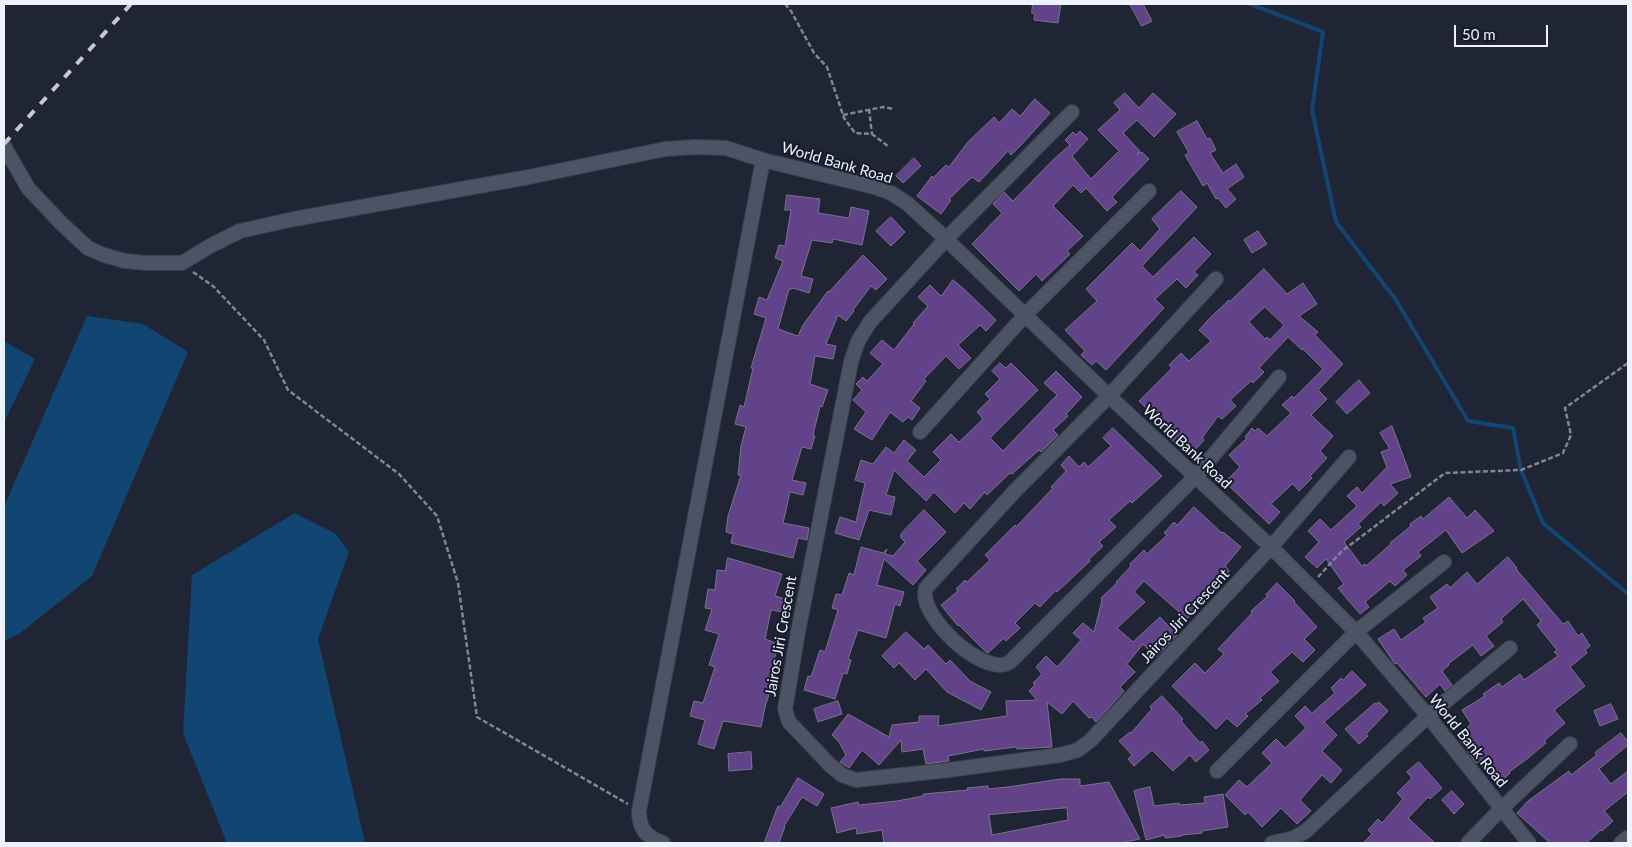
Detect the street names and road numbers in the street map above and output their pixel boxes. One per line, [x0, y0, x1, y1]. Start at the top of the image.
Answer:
street label: World Bank Road [779, 139, 895, 187]
street label: World Bank Road [1139, 401, 1235, 493]
street label: Jairos Jiri Crescent [1137, 565, 1233, 667]
street label: Jairos Jiri Crescent [762, 574, 800, 698]
street label: World Bank Road [1425, 691, 1511, 791]

